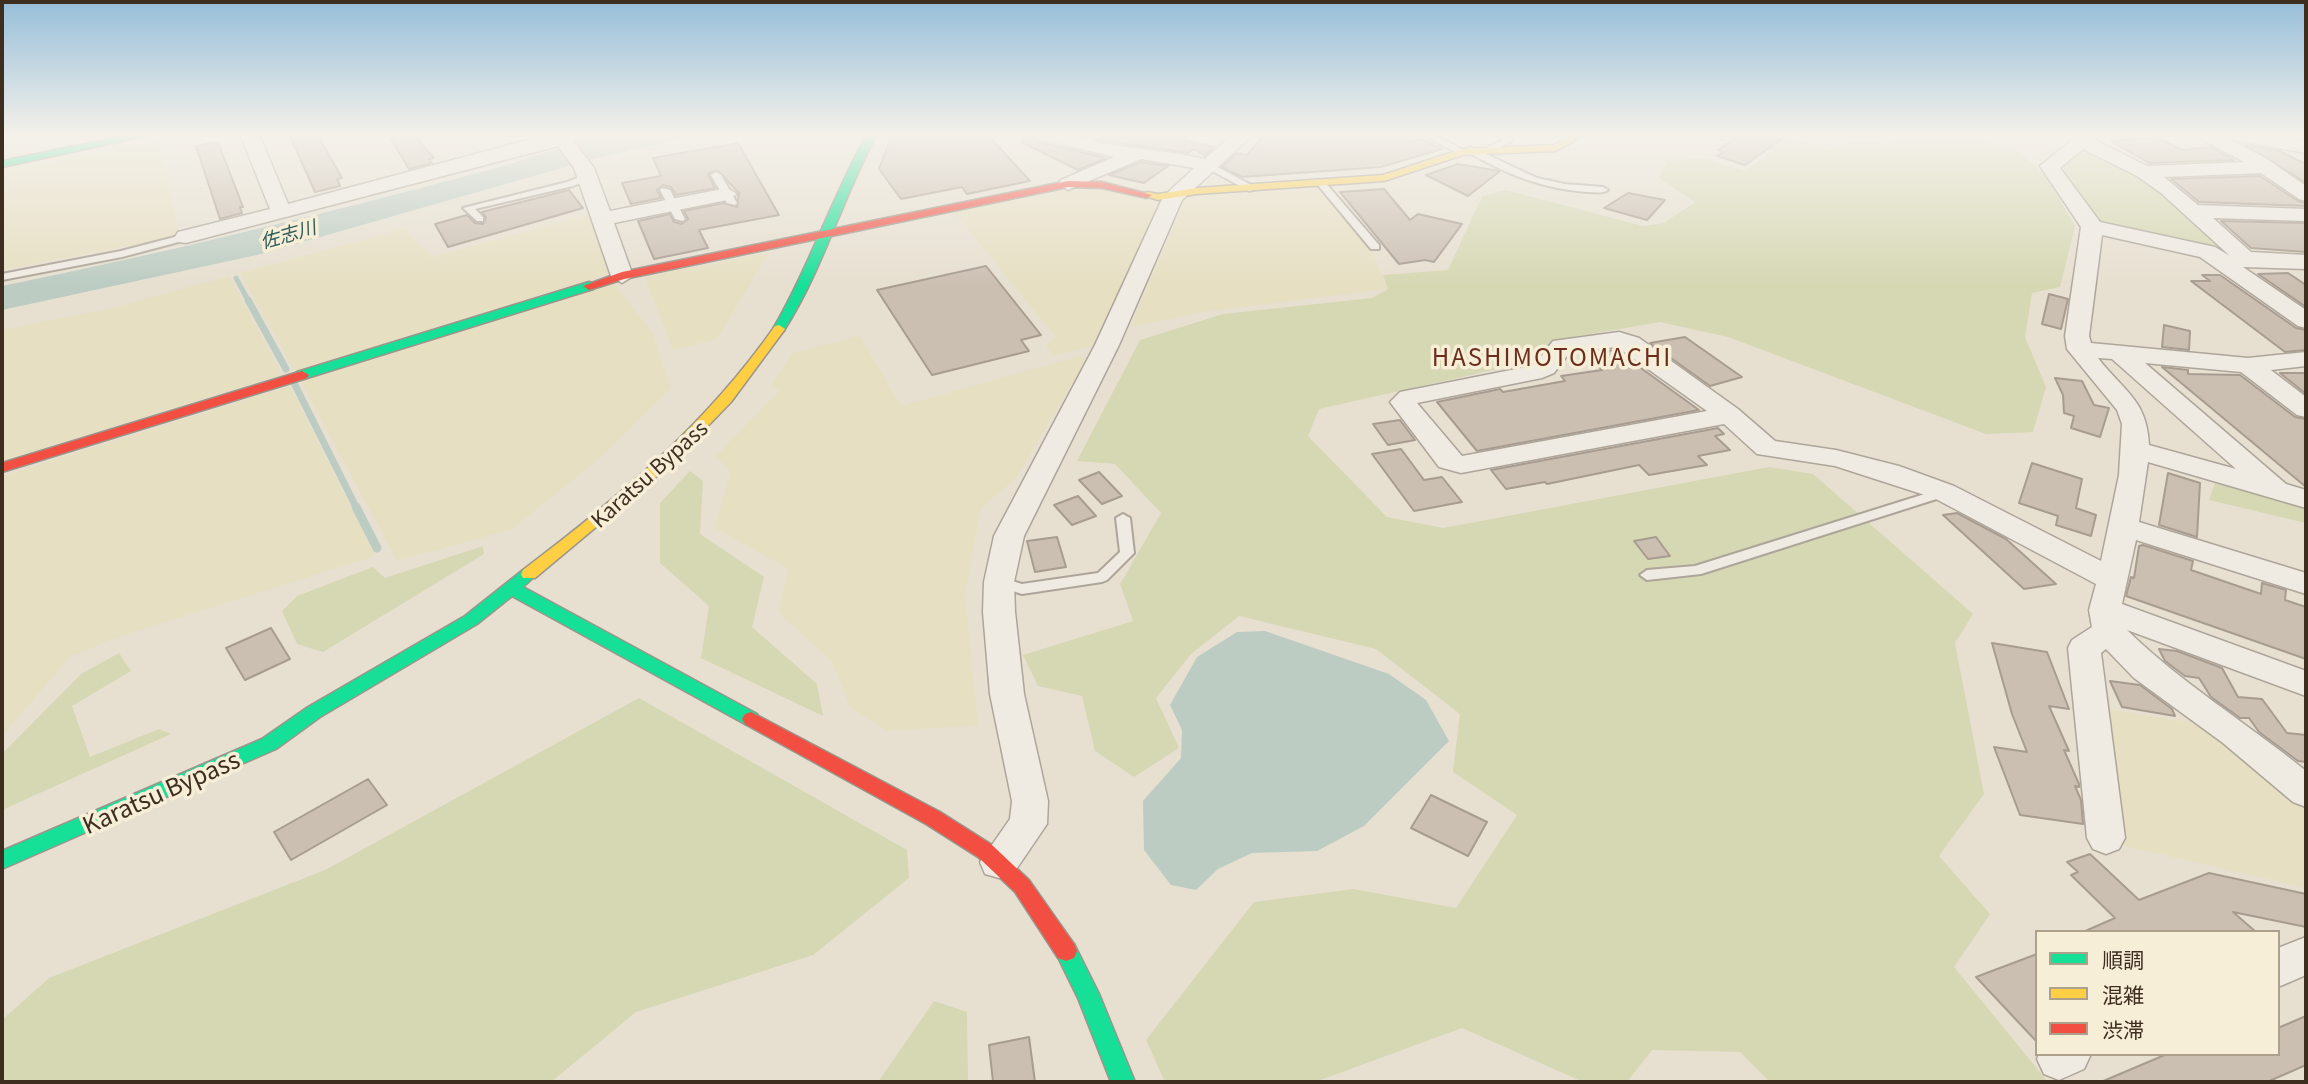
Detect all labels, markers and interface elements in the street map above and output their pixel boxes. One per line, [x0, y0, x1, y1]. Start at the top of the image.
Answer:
water label: 佐志川 [257, 215, 319, 253]
district label: HASHIMOTOMACHI [1433, 343, 1671, 371]
street label: Karatsu Bypass [586, 415, 712, 533]
street label: Karatsu Bypass [78, 745, 244, 839]
legend [2035, 930, 2280, 1056]
text: 順調 [2102, 944, 2144, 974]
text: 混雑 [2102, 979, 2144, 1009]
text: 渋滞 [2102, 1014, 2144, 1044]

